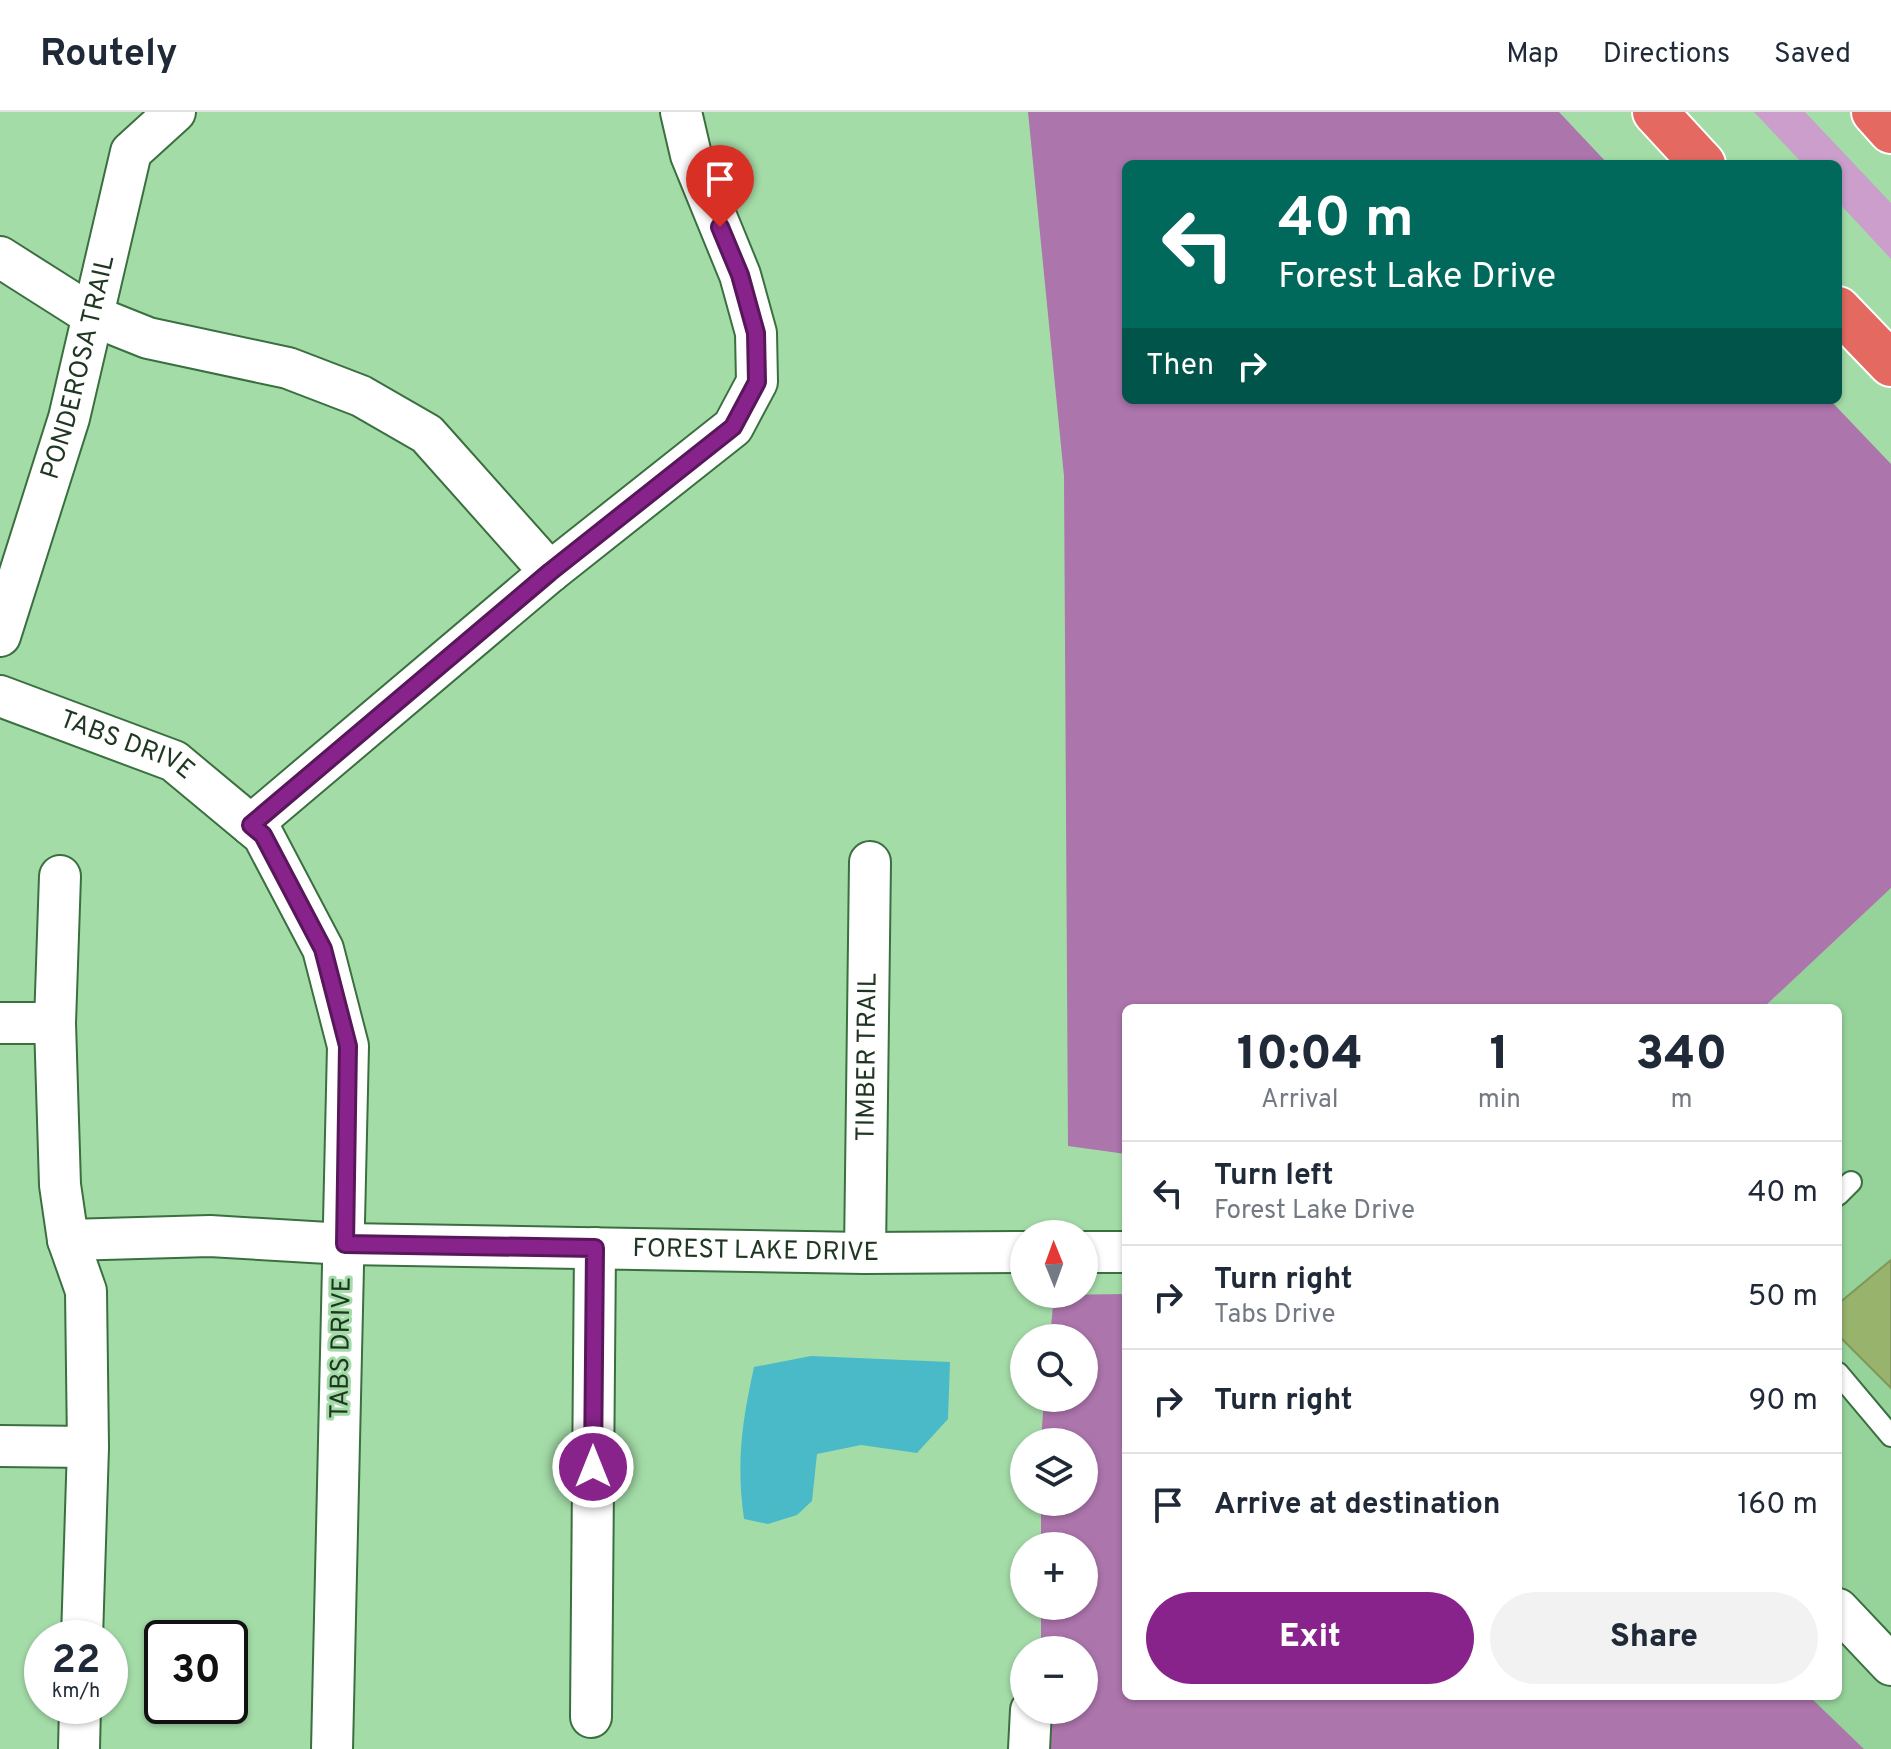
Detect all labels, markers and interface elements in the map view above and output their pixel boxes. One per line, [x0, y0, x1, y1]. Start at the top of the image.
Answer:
text: Routely [40, 31, 178, 80]
text: Map [1506, 37, 1559, 73]
text: Directions [1603, 37, 1730, 73]
text: Saved [1774, 37, 1851, 73]
pin [686, 145, 754, 227]
icon: arrive [698, 157, 742, 201]
text: 40 m [1278, 186, 1414, 256]
icon: left [1146, 192, 1250, 296]
street label: PONDEROSA TRAIL [34, 252, 123, 484]
text: Forest Lake Drive [1278, 255, 1556, 301]
icon: right [1230, 344, 1274, 388]
text: Then [1146, 348, 1214, 385]
street label: TABS DRIVE [55, 703, 201, 787]
street label: TIMBER TRAIL [850, 973, 885, 1142]
text: 10:04 [1237, 1026, 1363, 1086]
text: 1 [1490, 1026, 1509, 1086]
text: 340 [1636, 1026, 1727, 1086]
text: Arrival [1261, 1084, 1339, 1117]
text: min [1478, 1084, 1521, 1117]
text: m [1670, 1084, 1692, 1117]
text: Turn left [1214, 1158, 1334, 1195]
icon: left [1146, 1171, 1190, 1215]
text: 40 m [1748, 1175, 1818, 1212]
text: Forest Lake Drive [1214, 1195, 1415, 1228]
north arrow [1010, 1220, 1098, 1308]
map controls [1010, 1220, 1098, 1724]
street label: FOREST LAKE DRIVE [632, 1232, 879, 1270]
text: Turn right [1214, 1262, 1352, 1299]
icon: right [1146, 1275, 1190, 1319]
street label: TABS DRIVE [324, 1277, 360, 1419]
text: 50 m [1748, 1279, 1818, 1316]
text: Tabs Drive [1214, 1299, 1335, 1332]
button: search [1010, 1324, 1098, 1412]
icon: right [1146, 1379, 1190, 1423]
text: Turn right [1214, 1383, 1352, 1420]
text: 90 m [1749, 1383, 1818, 1420]
position arrow [551, 1425, 635, 1509]
button: layers [1010, 1428, 1098, 1516]
icon: arrive [1146, 1483, 1190, 1527]
text: Arrive at destination [1214, 1487, 1500, 1524]
text: 160 m [1737, 1487, 1818, 1524]
button: + [1010, 1532, 1098, 1620]
button: Exit [1146, 1592, 1474, 1684]
button: Share [1490, 1592, 1818, 1684]
speed limit sign: 30 [144, 1620, 248, 1724]
button: − [1010, 1636, 1098, 1724]
text: 22 [52, 1637, 100, 1687]
text: km/h [52, 1679, 100, 1705]

